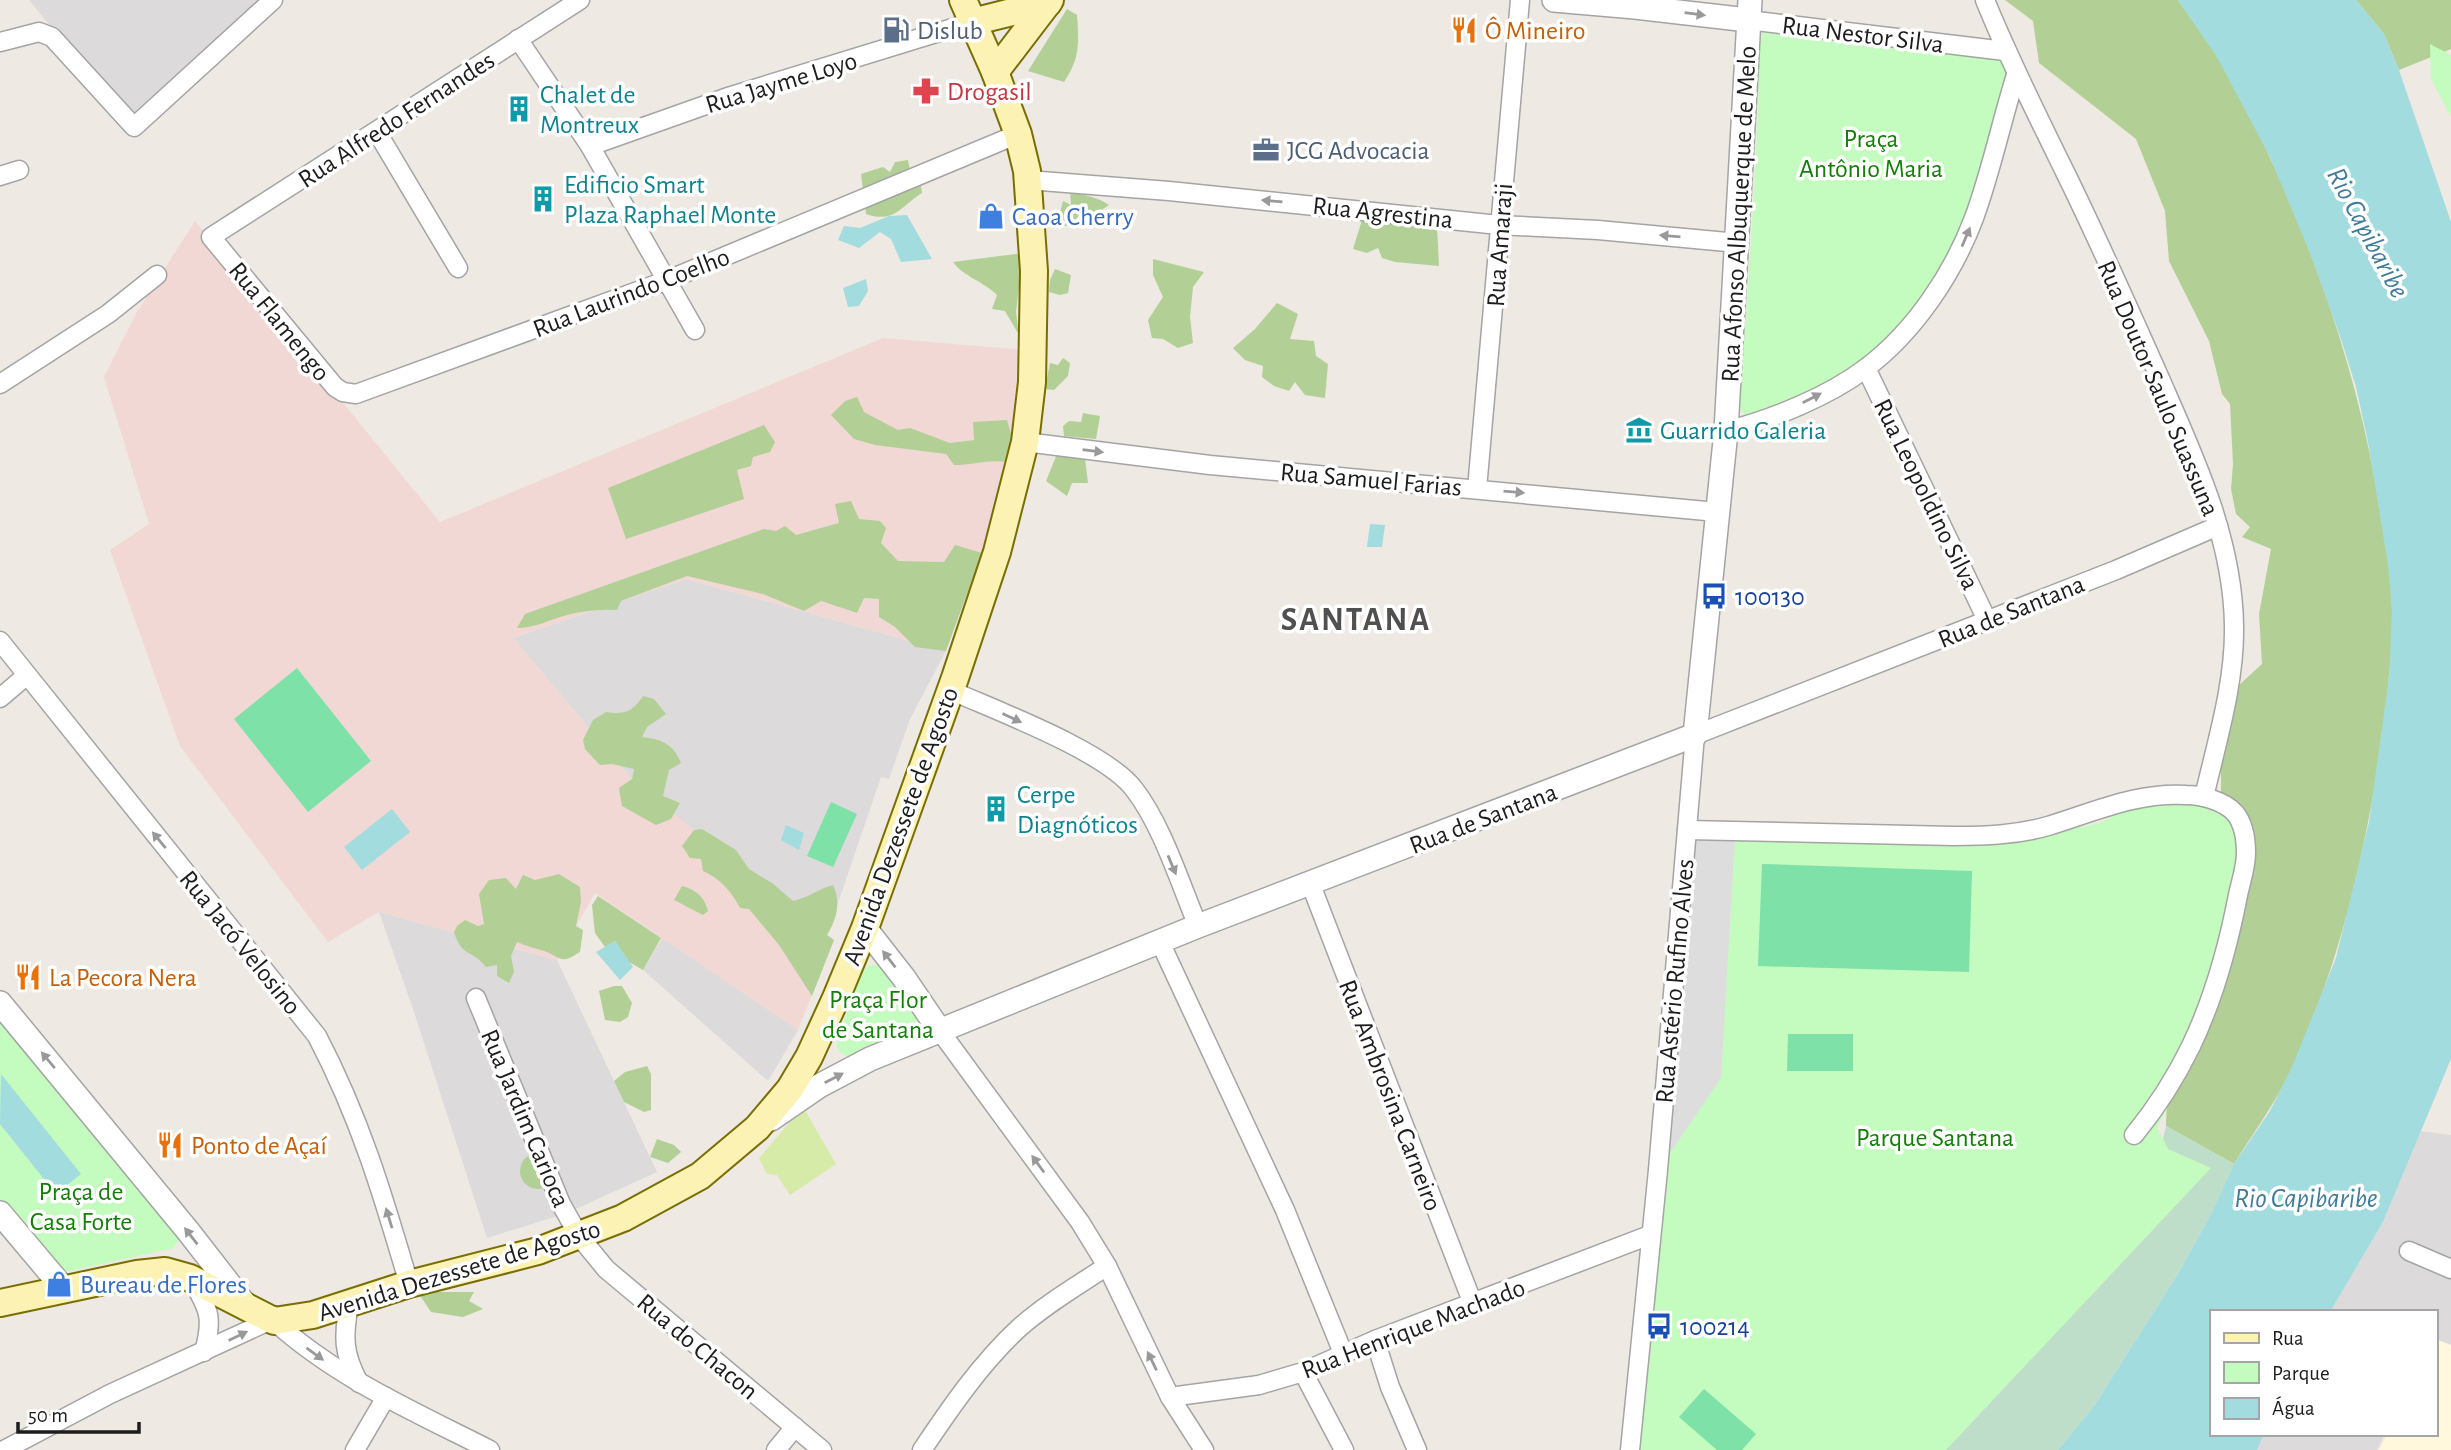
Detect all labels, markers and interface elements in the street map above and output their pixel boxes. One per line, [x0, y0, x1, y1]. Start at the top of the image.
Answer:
one-way arrow [1684, 8, 1706, 19]
street label: Rua Nestor Silva [1780, 12, 1945, 58]
fuel station icon: Dislub [881, 15, 911, 45]
restaurant icon: Ô Mineiro [1449, 15, 1479, 45]
place label: Ô Mineiro [1485, 16, 1585, 44]
place label: Dislub [917, 18, 983, 44]
street label: Rua Afonso Albuquerque de Melo [1717, 45, 1761, 383]
street label: Rua Alfredo Fernandes [294, 47, 499, 193]
street label: Rua Jayme Loyo [702, 48, 860, 118]
pharmacy icon: Drogasil [911, 76, 941, 106]
place label: Drogasil [947, 79, 1032, 105]
place label: Chalet de Montreux [540, 82, 639, 138]
building icon: Chalet de Montreux [504, 94, 534, 124]
park label: Praça Antônio Maria [1799, 126, 1943, 182]
office icon: JCG Advocacia [1251, 135, 1281, 165]
place label: JCG Advocacia [1287, 138, 1429, 164]
water label: Rio Capibaribe [2321, 163, 2413, 303]
place label: Edificio Smart Plaza Raphael Monte [564, 172, 776, 228]
street label: Rua Amaraji [1483, 182, 1517, 308]
building icon: Edificio Smart Plaza Raphael Monte [528, 184, 558, 214]
street label: Rua Agrestina [1311, 193, 1454, 233]
one-way arrow [1261, 195, 1283, 206]
shop icon: Caoa Cherry [976, 201, 1006, 231]
place label: Caoa Cherry [1012, 204, 1134, 230]
one-way arrow [1961, 227, 1972, 248]
one-way arrow [1658, 230, 1680, 241]
street label: Rua Laurindo Coelho [529, 243, 733, 342]
street label: Rua Flamengo [224, 257, 335, 386]
street label: Rua Doutor Saulo Suassuna [2092, 257, 2224, 520]
one-way arrow [1802, 393, 1822, 404]
street label: Rua Leopoldino Silva [1869, 395, 1984, 594]
museum icon: Guarrido Galeria [1624, 415, 1654, 445]
place label: Guarrido Galeria [1660, 418, 1826, 444]
one-way arrow [1082, 446, 1104, 457]
street label: Rua Samuel Farias [1279, 459, 1463, 501]
one-way arrow [1503, 487, 1525, 498]
street label: Rua de Santana [1934, 571, 2088, 653]
bus stop icon: 100130 [1699, 581, 1729, 611]
place label: 100130 [1735, 584, 1805, 610]
district label: SANTANA [1281, 604, 1431, 637]
street label: Avenida Dezessete de Agosto [838, 684, 963, 969]
one-way arrow [1002, 712, 1022, 724]
street label: Rua de Santana [1406, 779, 1561, 859]
place label: Cerpe Diagnóticos [1017, 782, 1138, 838]
building icon: Cerpe Diagnóticos [981, 794, 1011, 824]
one-way arrow [153, 831, 167, 849]
one-way arrow [1166, 855, 1178, 875]
street label: Rua Astério Rufino Alves [1651, 858, 1699, 1104]
street label: Rua Jacó Velosino [174, 866, 306, 1020]
one-way arrow [882, 951, 897, 969]
restaurant icon: La Pecora Nera [13, 962, 43, 992]
place label: La Pecora Nera [49, 965, 197, 991]
street label: Rua Ambrosina Carneiro [1334, 976, 1446, 1215]
park label: Praça Flor de Santana [822, 987, 934, 1043]
street label: Rua Jardim Carioca [476, 1026, 574, 1211]
one-way arrow [41, 1051, 56, 1068]
one-way arrow [825, 1072, 844, 1084]
park label: Parque Santana [1856, 1125, 2014, 1151]
restaurant icon: Ponto de Açaí [155, 1130, 185, 1160]
place label: Ponto de Açaí [191, 1133, 327, 1159]
one-way arrow [1032, 1155, 1046, 1173]
park label: Praça de Casa Forte [30, 1179, 132, 1235]
water label: Rio Capibaribe [2234, 1185, 2378, 1213]
one-way arrow [384, 1207, 394, 1228]
street label: Avenida Dezessete de Agosto [315, 1216, 604, 1326]
one-way arrow [185, 1227, 199, 1245]
shop icon: Bureau de Flores [44, 1269, 74, 1299]
place label: Bureau de Flores [80, 1272, 247, 1298]
street label: Rua Henrique Machado [1298, 1274, 1529, 1384]
street label: Rua do Chacon [632, 1289, 763, 1405]
legend [2210, 1310, 2437, 1436]
bus stop icon: 100214 [1644, 1311, 1674, 1341]
place label: 100214 [1680, 1314, 1750, 1340]
text: Rua [2272, 1328, 2304, 1349]
one-way arrow [228, 1330, 248, 1342]
one-way arrow [306, 1347, 324, 1361]
one-way arrow [1146, 1351, 1157, 1371]
text: Parque [2272, 1363, 2330, 1384]
scale bar [18, 1390, 138, 1434]
text: Água [2272, 1396, 2315, 1419]
text: 50 m [28, 1405, 68, 1426]

